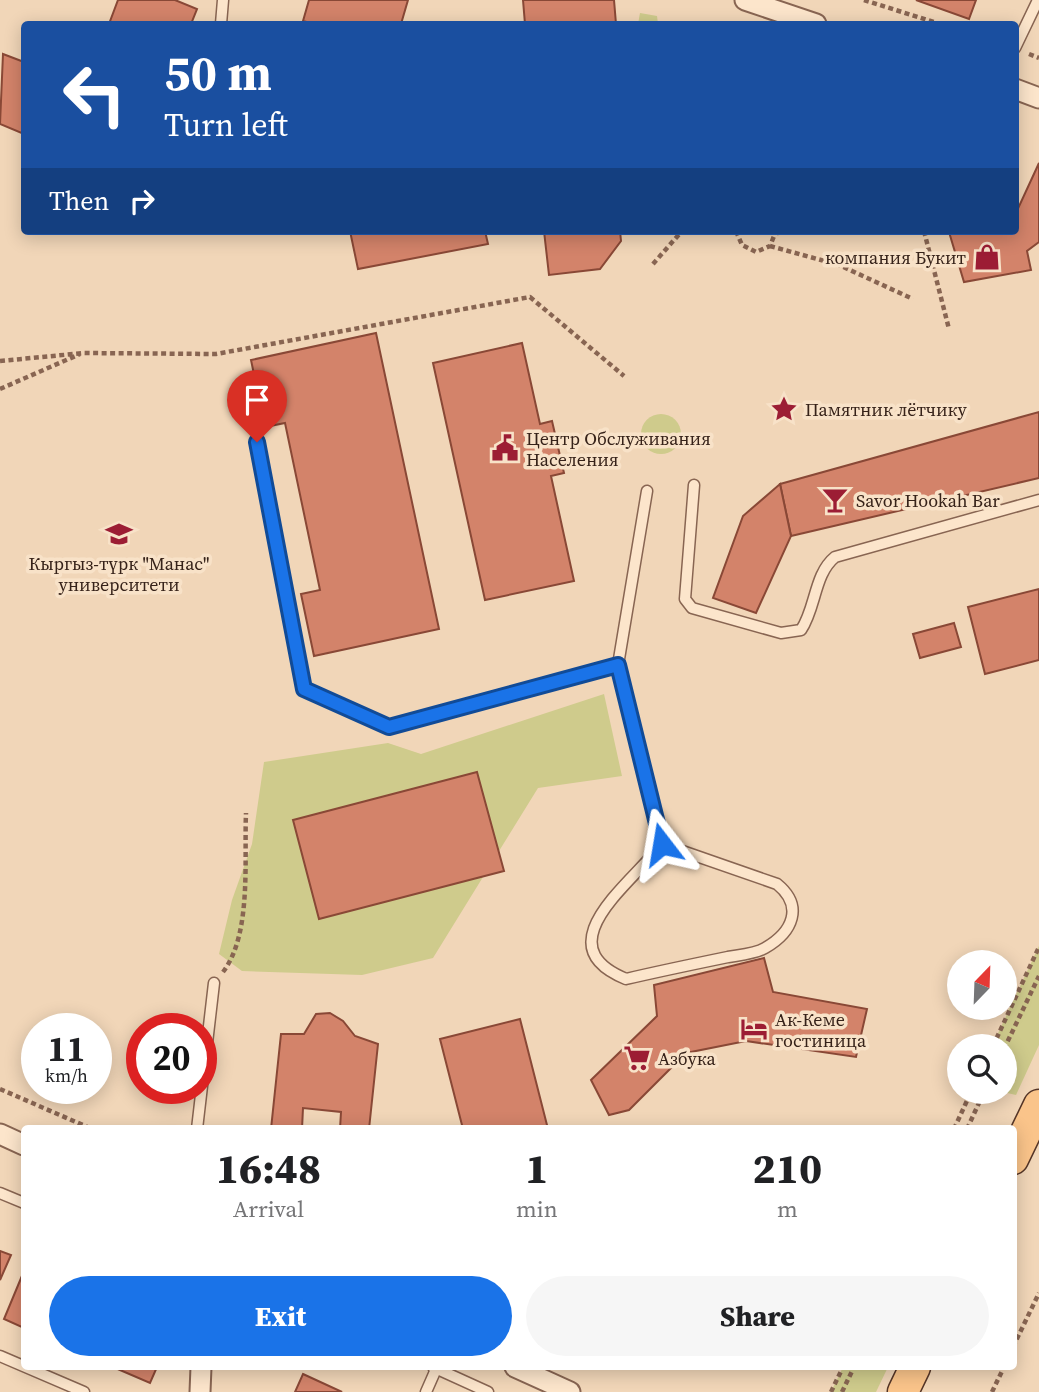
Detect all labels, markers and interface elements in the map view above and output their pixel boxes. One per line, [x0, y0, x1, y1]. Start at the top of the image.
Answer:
text: 50 m [164, 39, 272, 106]
icon: left [49, 49, 140, 140]
text: Turn left [164, 103, 288, 147]
icon: right [123, 182, 161, 220]
text: Then [49, 183, 109, 219]
shop icon: компания Букит [972, 242, 1002, 272]
place label: компания Букит [825, 245, 966, 270]
pin [227, 370, 287, 442]
icon: arrive [238, 381, 276, 419]
place icon: Памятник лётчику [769, 394, 799, 424]
place label: Памятник лётчику [805, 397, 967, 422]
place label: Центр Обслуживания Населения [526, 426, 711, 472]
public building icon: Центр Обслуживания Населения [490, 433, 520, 463]
bar icon: Savor Hookah Bar [820, 485, 850, 515]
place label: Savor Hookah Bar [856, 488, 1000, 513]
school or university icon: Кыргыз-түрк "Манас" университети [104, 519, 134, 549]
place label: Кыргыз-түрк "Манас" университети [29, 551, 210, 597]
position arrow [625, 807, 699, 881]
north arrow [947, 950, 1017, 1020]
map controls [947, 950, 1017, 1104]
place label: Ак-Кеме гостиница [775, 1007, 867, 1053]
speed limit sign: 20 [126, 1013, 217, 1104]
hotel icon: Ак-Кеме гостиница [739, 1014, 769, 1044]
text: 11 [48, 1025, 85, 1073]
button: search [947, 1034, 1017, 1104]
supermarket icon: Азбука [622, 1043, 652, 1073]
place label: Азбука [658, 1046, 716, 1071]
text: km/h [45, 1063, 88, 1088]
text: 16:48 [216, 1139, 321, 1197]
text: 1 [525, 1139, 548, 1197]
text: 210 [753, 1139, 822, 1197]
text: Arrival [233, 1193, 304, 1225]
text: min [516, 1193, 558, 1225]
text: m [777, 1193, 798, 1225]
button: Exit [49, 1276, 512, 1356]
button: Share [526, 1276, 989, 1356]

